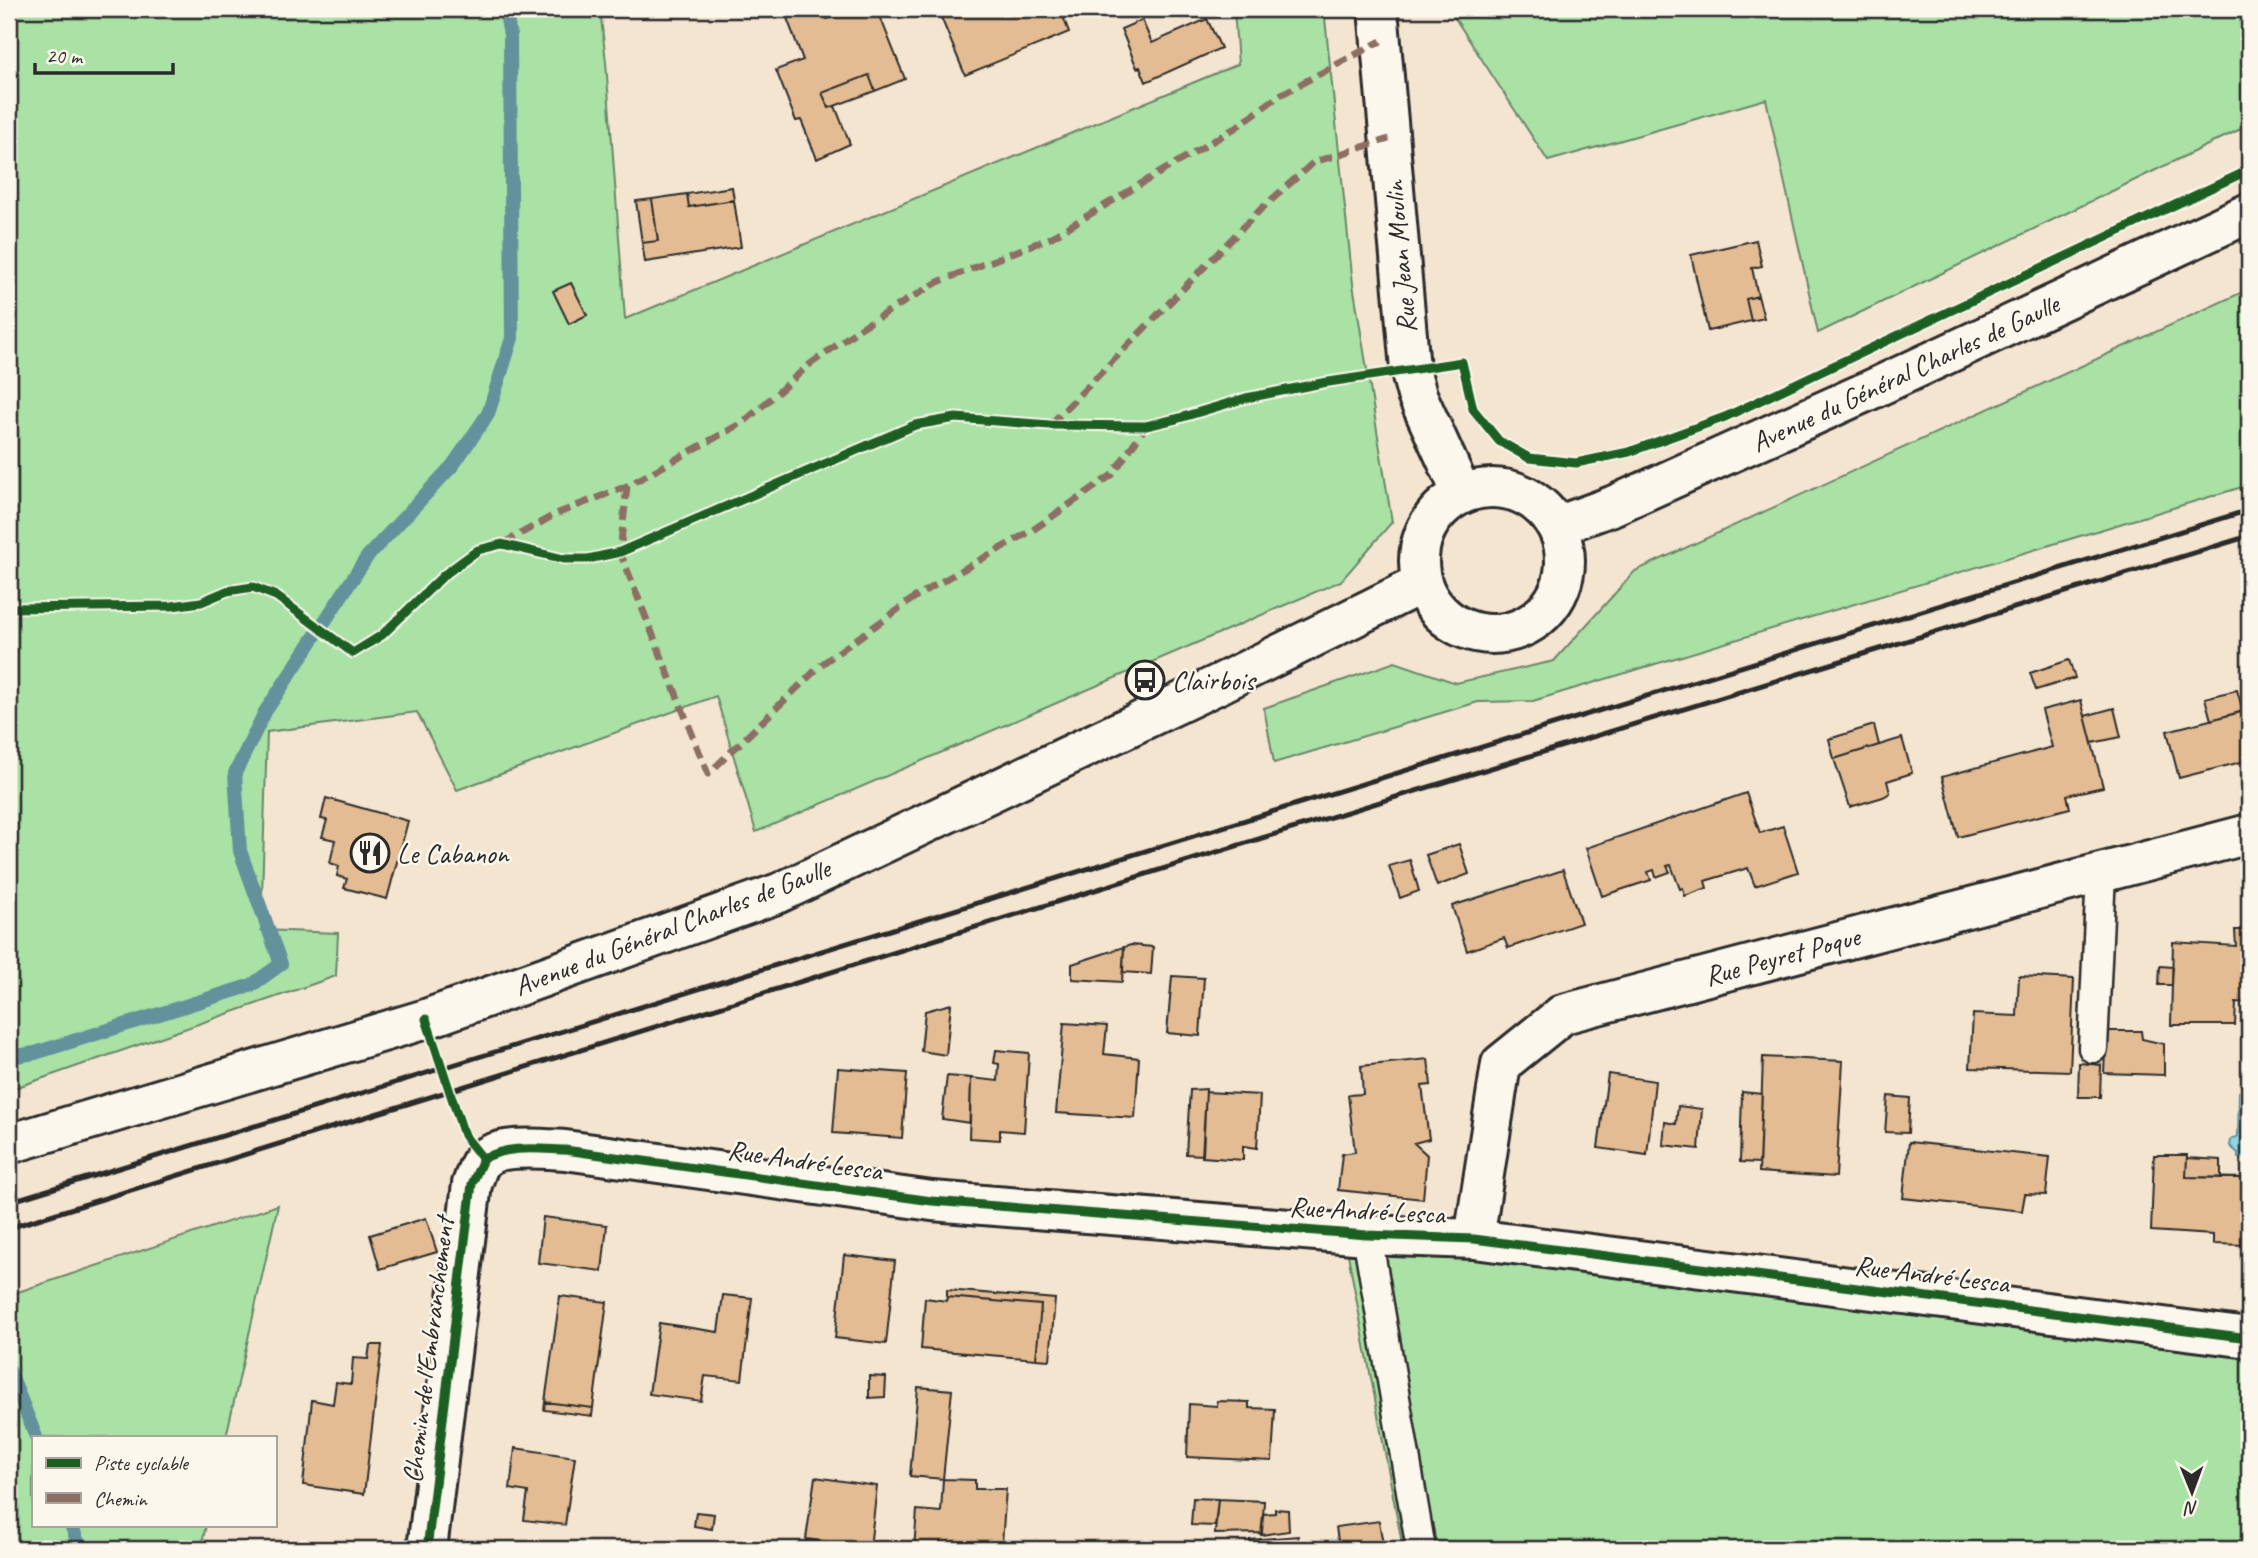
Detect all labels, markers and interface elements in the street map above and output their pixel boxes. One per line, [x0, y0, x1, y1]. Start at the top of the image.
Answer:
scale bar [35, 32, 173, 76]
text: 20 m [46, 43, 84, 69]
street label: Rue Jean Moulin [1376, 178, 1424, 335]
street label: Avenue du Général Charles de Gaulle [1746, 285, 2066, 460]
bus stop icon: Clairbois [1124, 659, 1166, 701]
place label: Clairbois [1172, 663, 1257, 698]
restaurant icon: Le Cabanon [349, 832, 391, 874]
place label: Le Cabanon [397, 836, 510, 871]
street label: Avenue du Général Charles de Gaulle [509, 850, 837, 1003]
street label: Rue Peyret Poque [1701, 918, 1865, 993]
street label: Rue André Lesca [726, 1132, 886, 1188]
street label: Rue André Lesca [1288, 1188, 1447, 1232]
street label: Chemin de l'Embranchement [394, 1211, 462, 1485]
street label: Rue André Lesca [1853, 1247, 2013, 1301]
legend [32, 1436, 276, 1526]
text: Piste cyclable [94, 1450, 190, 1476]
north arrow [2156, 1456, 2226, 1526]
text: Chemin [94, 1486, 148, 1512]
text: N [2183, 1496, 2198, 1520]

